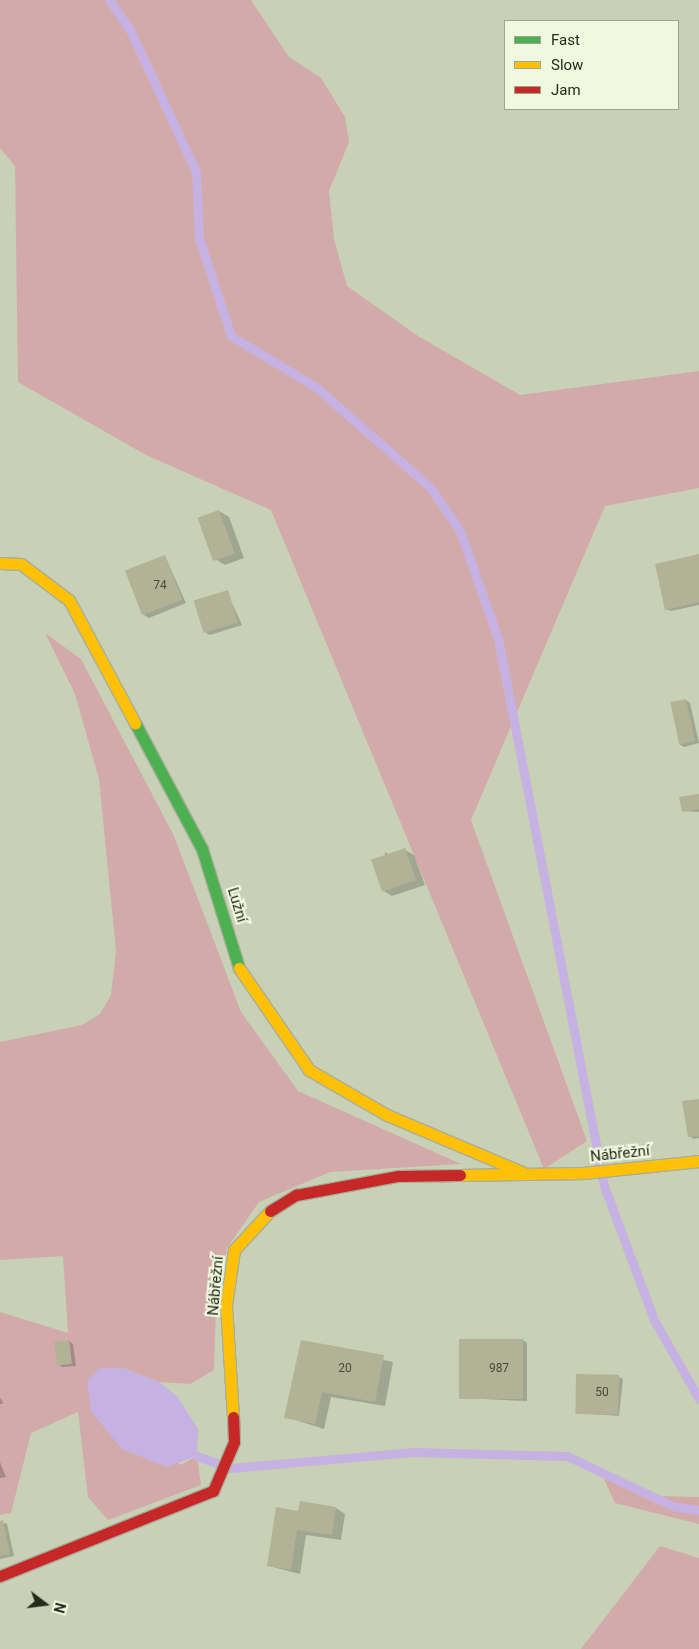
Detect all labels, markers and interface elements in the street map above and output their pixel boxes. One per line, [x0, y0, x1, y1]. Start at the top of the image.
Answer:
legend [504, 20, 679, 110]
text: Fast [551, 31, 580, 49]
text: Slow [551, 56, 583, 74]
text: Jam [551, 81, 581, 99]
house number: 74 [153, 579, 167, 593]
street label: Lužní [223, 885, 251, 925]
street label: Nábřežní [589, 1142, 651, 1166]
street label: Nábřežní [204, 1256, 228, 1316]
house number: 20 [338, 1362, 352, 1376]
house number: 987 [489, 1362, 509, 1376]
house number: 50 [595, 1386, 609, 1400]
north arrow [20, 1579, 70, 1629]
text: N [50, 1601, 68, 1615]

